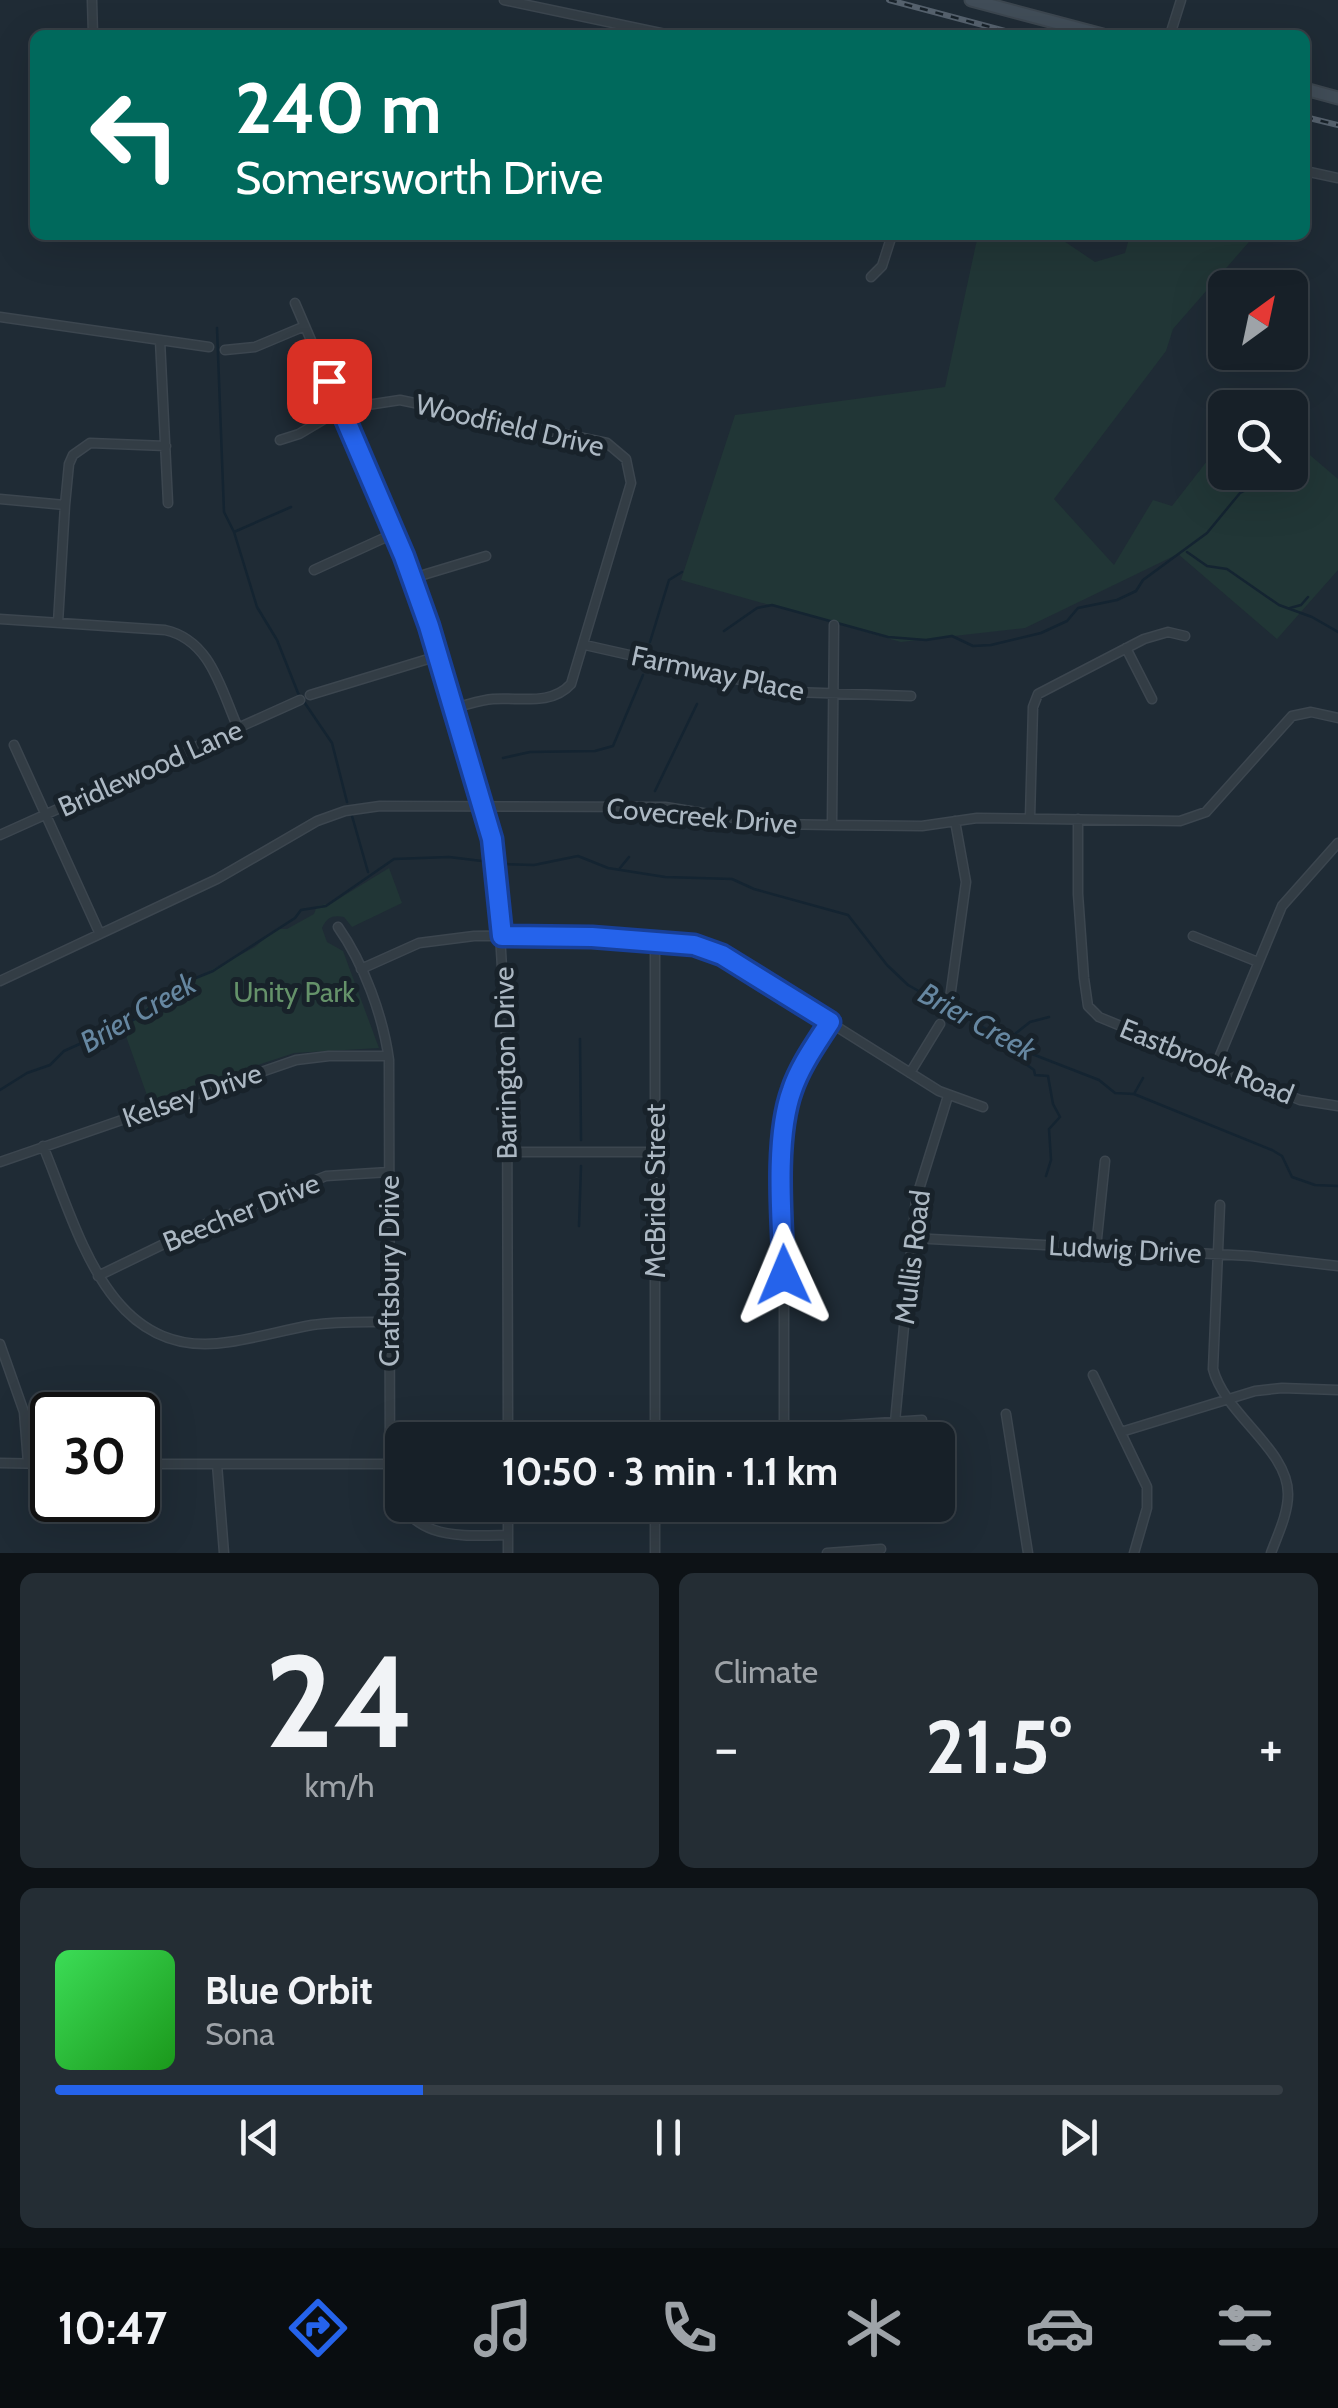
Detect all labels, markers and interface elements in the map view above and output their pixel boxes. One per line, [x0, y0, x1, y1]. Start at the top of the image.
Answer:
text: 240 m [235, 65, 442, 151]
icon: left [70, 70, 200, 200]
text: Somersworth Drive [235, 151, 603, 205]
north arrow [1208, 270, 1308, 370]
map controls [1208, 270, 1308, 490]
pin [287, 339, 372, 424]
icon: arrive [302, 354, 357, 409]
street label: Woodfield Drive [412, 387, 608, 463]
button: search [1208, 390, 1308, 490]
street label: Farmway Place [628, 638, 808, 708]
street label: Bridlewood Lane [53, 712, 247, 824]
street label: Covecreek Drive [605, 791, 799, 841]
water label: Brier Creek [73, 964, 203, 1061]
street label: Barrington Drive [486, 966, 524, 1160]
water label: Brier Creek [912, 974, 1043, 1069]
park label: Unity Park [233, 975, 355, 1009]
street label: Eastbrook Road [1115, 1011, 1299, 1111]
street label: Kelsey Drive [118, 1055, 266, 1135]
street label: McBride Street [638, 1104, 672, 1278]
street label: Beecher Drive [158, 1165, 324, 1259]
street label: Craftsbury Drive [372, 1175, 406, 1367]
street label: Mullis Road [887, 1188, 937, 1326]
position arrow [732, 1223, 836, 1327]
street label: Ludwig Drive [1048, 1228, 1202, 1270]
speed limit sign: 30 [30, 1392, 160, 1522]
text: 10:50 · 3 min · 1.1 km [502, 1448, 838, 1495]
text: 24 [265, 1622, 414, 1780]
text: Climate [714, 1652, 818, 1691]
text: 21.5° [926, 1701, 1071, 1792]
text: − [714, 1714, 738, 1781]
text: + [1259, 1714, 1283, 1781]
text: km/h [304, 1766, 375, 1805]
text: Blue Orbit [205, 1967, 373, 2014]
text: Sona [205, 2014, 275, 2053]
icon: previous [232, 2110, 287, 2165]
icon: pause [641, 2110, 696, 2165]
icon: next [1051, 2110, 1106, 2165]
icon: directions [283, 2293, 353, 2363]
icon: music [468, 2293, 538, 2363]
icon: phone [654, 2293, 724, 2363]
icon: climate [839, 2293, 909, 2363]
icon: car [1025, 2293, 1095, 2363]
icon: filters [1210, 2293, 1280, 2363]
text: 10:47 [58, 2301, 167, 2355]

